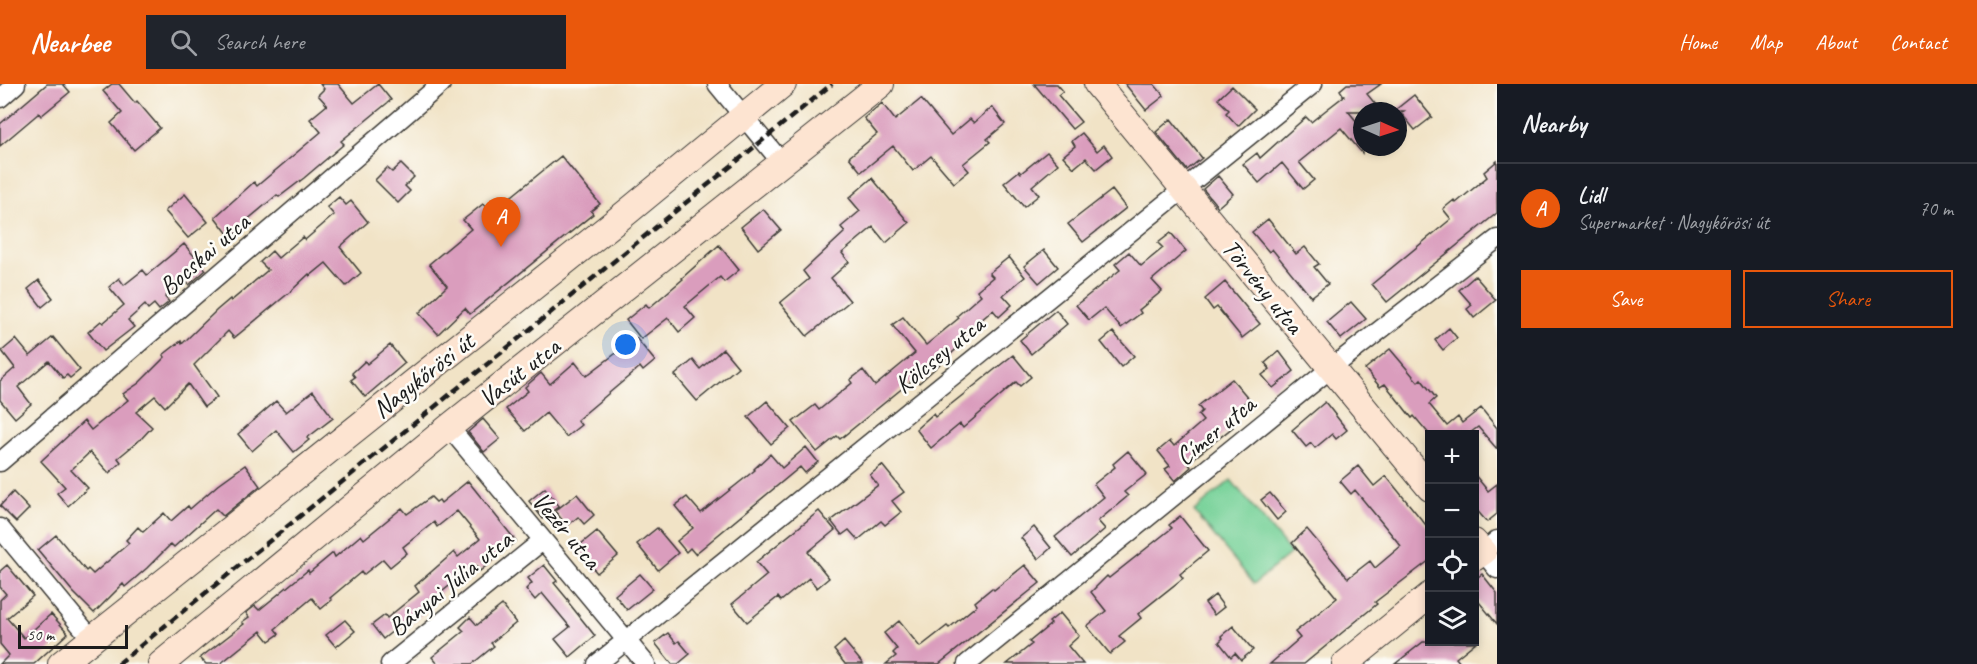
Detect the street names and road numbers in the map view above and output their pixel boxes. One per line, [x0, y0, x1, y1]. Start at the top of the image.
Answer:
street label: Bocskai utca [152, 205, 258, 303]
street label: Törvény utca [1214, 232, 1312, 342]
street label: Kölcsey utca [887, 307, 993, 401]
street label: Nagykőrösi út [366, 324, 483, 425]
street label: Vasút utca [472, 329, 568, 415]
street label: Címer utca [1168, 387, 1264, 473]
street label: Vezér utca [525, 485, 610, 577]
street label: Bányai Júlia utca [381, 522, 521, 644]

